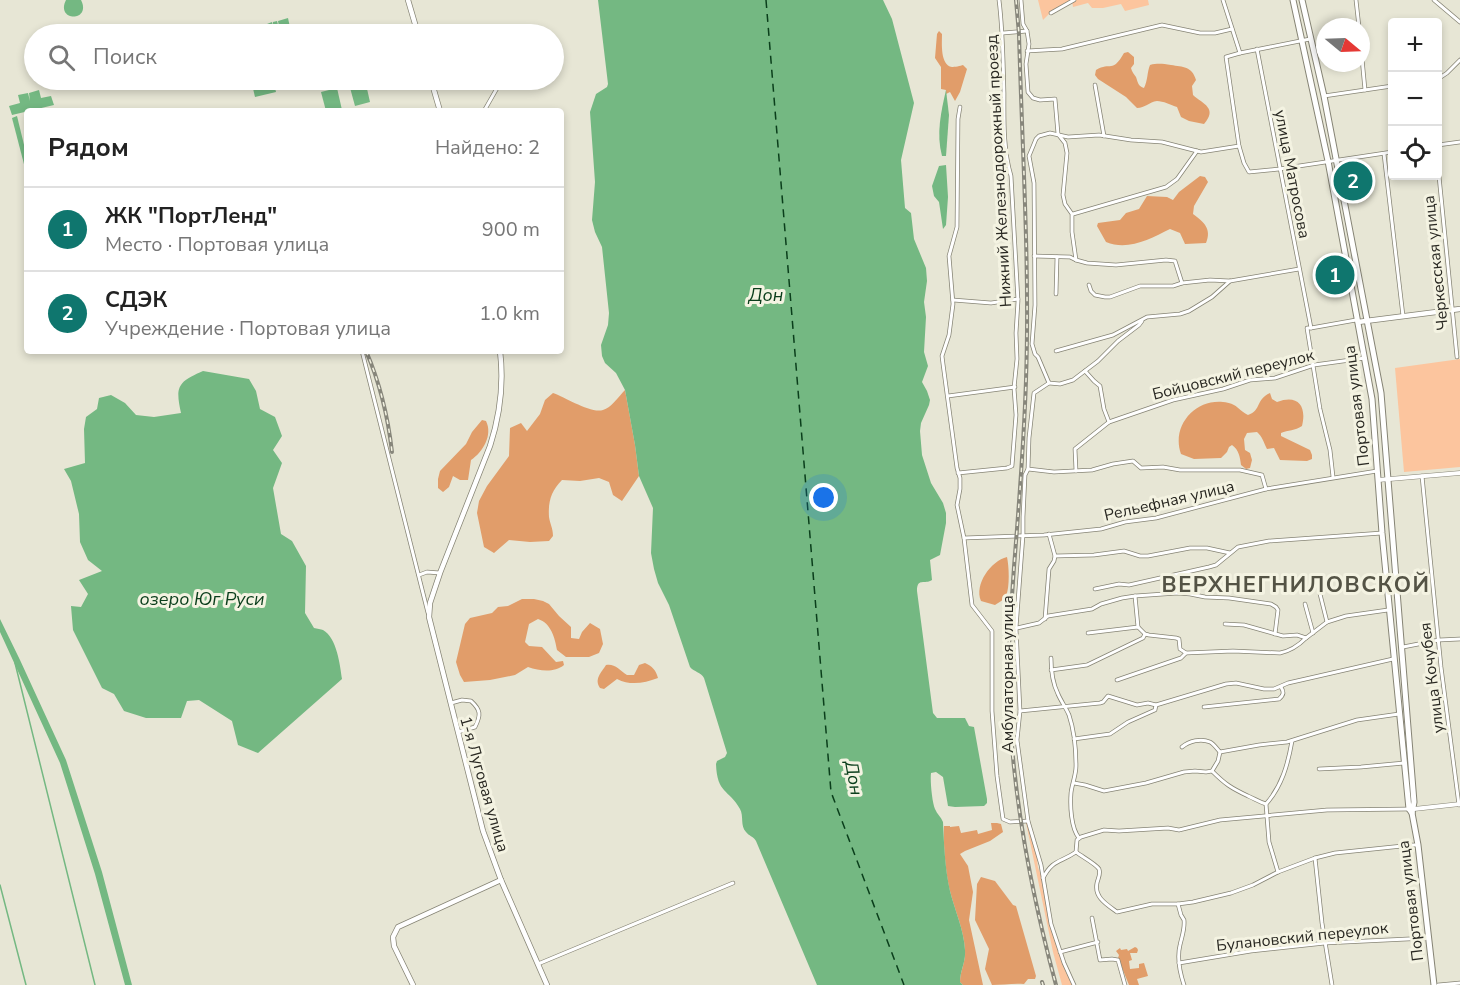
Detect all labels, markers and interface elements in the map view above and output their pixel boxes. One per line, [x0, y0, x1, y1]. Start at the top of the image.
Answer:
north arrow [1316, 18, 1370, 72]
map controls [1388, 18, 1442, 180]
button: + [1388, 18, 1442, 72]
search box [24, 24, 564, 90]
street label: Нижний Железнодорожный проезд [981, 34, 1017, 308]
icon: search [45, 41, 78, 74]
text: Поиск [93, 42, 157, 72]
button: − [1388, 72, 1442, 126]
street label: улица Матросова [1269, 108, 1315, 240]
button: locate [1388, 126, 1442, 180]
text: Рядом [48, 130, 129, 165]
text: Найдено: 2 [435, 134, 540, 161]
pin: 2 [1334, 158, 1372, 204]
street label: Черкесская улица [1418, 194, 1454, 331]
text: ЖК "ПортЛенд" [105, 201, 277, 231]
text: 1 [62, 216, 74, 243]
text: 900 m [482, 216, 540, 243]
text: Место · Портовая улица [105, 231, 329, 258]
pin: 1 [1316, 252, 1354, 298]
water label: Дон [748, 283, 783, 307]
text: СДЭК [105, 285, 167, 315]
text: 2 [62, 300, 74, 327]
text: 1.0 km [479, 300, 540, 327]
text: Учреждение · Портовая улица [105, 315, 391, 342]
street label: Бойцовский переулок [1150, 344, 1317, 406]
street label: Портовая улица [1339, 344, 1375, 468]
street label: Рельефная улица [1102, 475, 1237, 527]
your location [809, 483, 838, 512]
district label: ВЕРХНЕГНИЛОВСКОЙ [1162, 570, 1430, 600]
water label: озеро Юг Руси [140, 587, 264, 611]
street label: Амбулаторная улица [997, 595, 1019, 753]
street label: улица Кочубея [1414, 621, 1450, 735]
street label: 1-я Луговая улица [454, 714, 514, 855]
water label: Дон [839, 758, 869, 797]
street label: Портовая улица [1393, 839, 1429, 963]
street label: Булановский переулок [1215, 917, 1390, 957]

